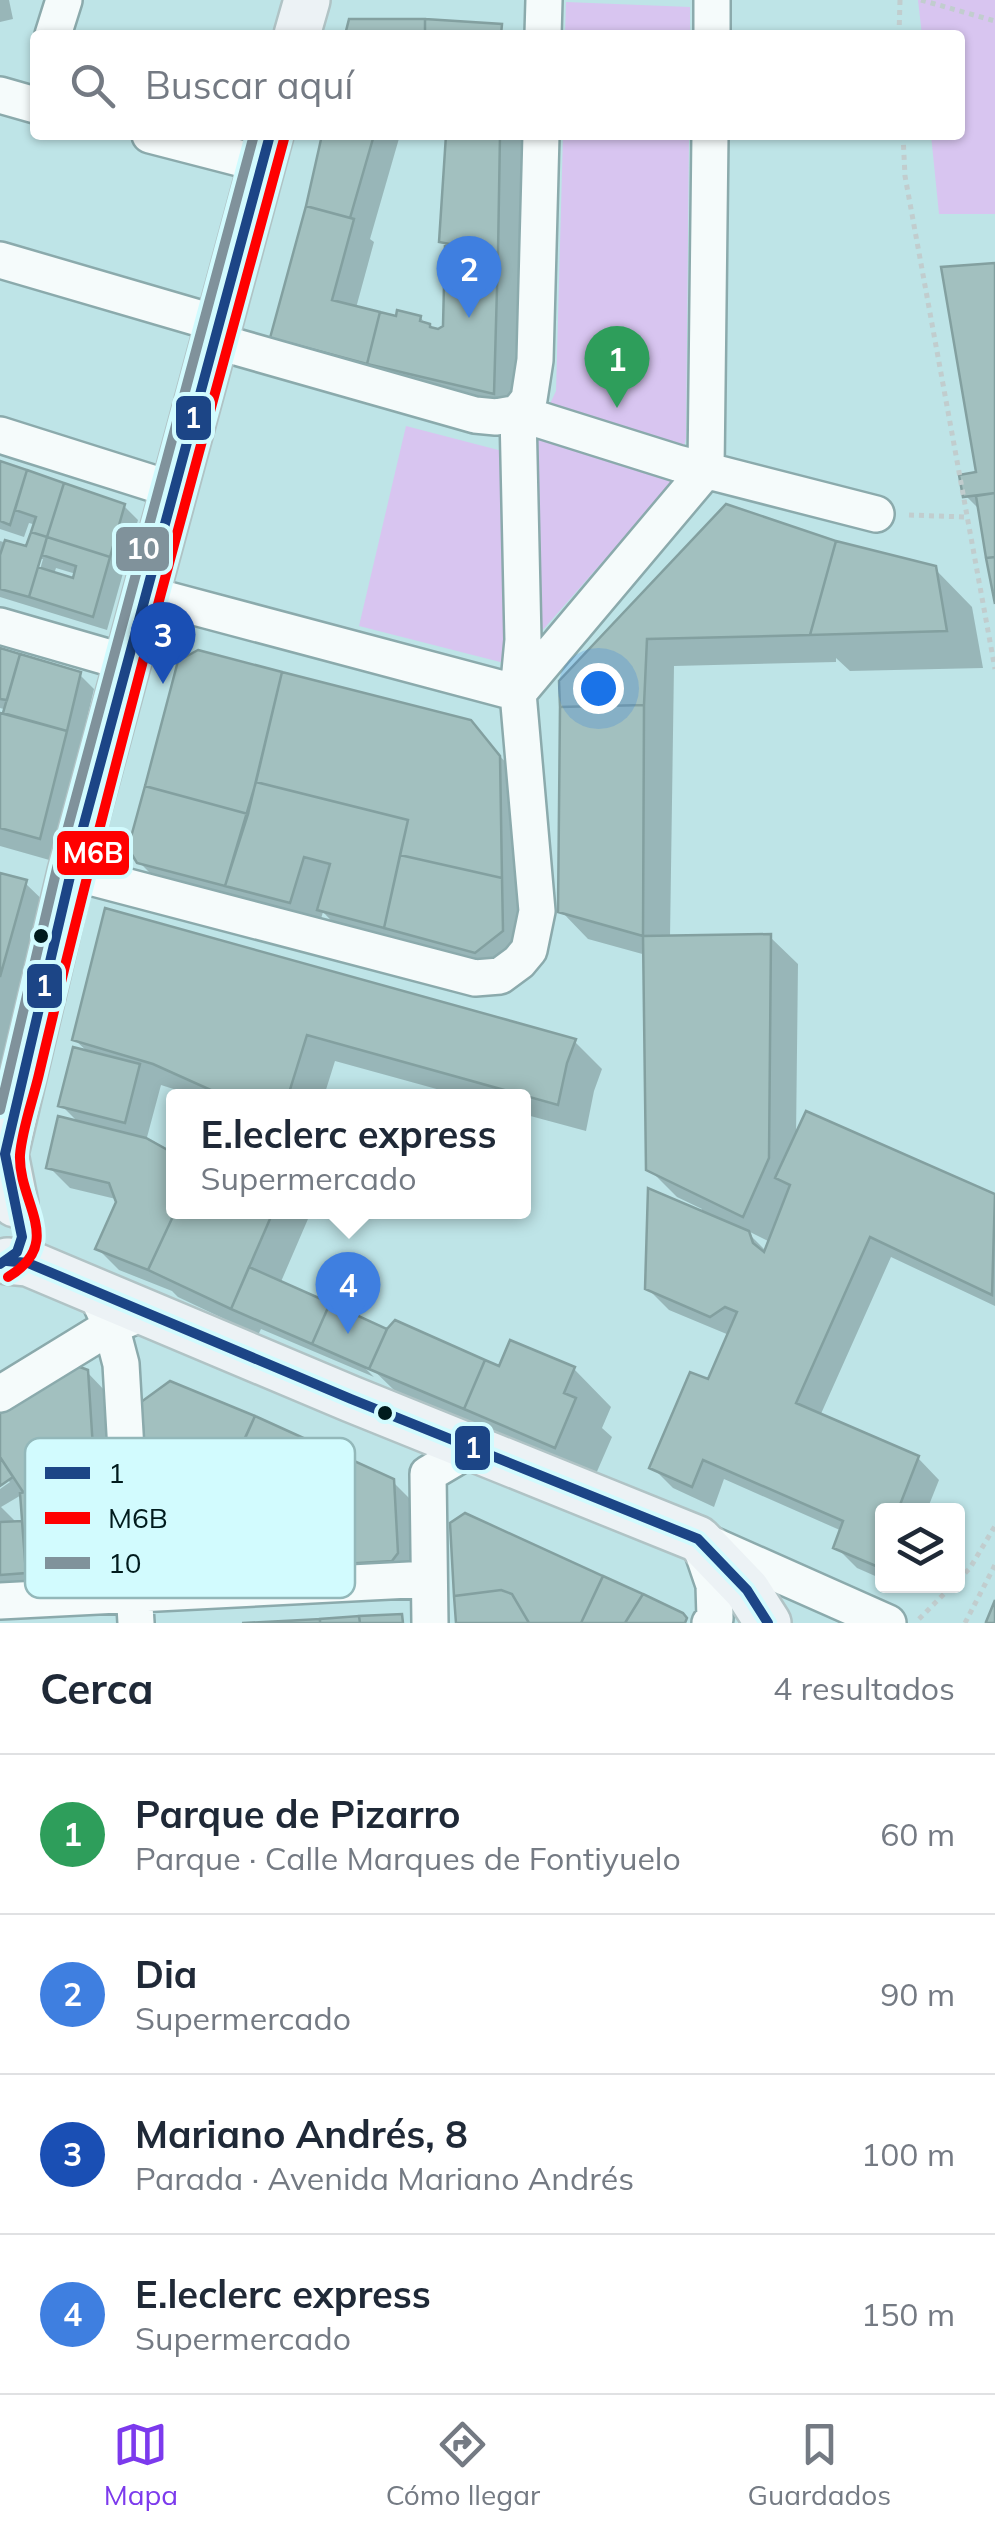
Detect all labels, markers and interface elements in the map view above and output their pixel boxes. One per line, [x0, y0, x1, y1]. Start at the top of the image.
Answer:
search box [30, 30, 965, 140]
icon: search [65, 58, 120, 113]
text: Buscar aquí [145, 61, 353, 109]
pin: 2 [436, 236, 502, 318]
pin: 1 [584, 326, 650, 408]
line badge: 1 [174, 394, 213, 442]
text: 1 [185, 400, 201, 435]
line badge: 10 [114, 525, 171, 573]
text: 10 [126, 531, 160, 566]
pin: 3 [130, 602, 196, 684]
your location [573, 663, 624, 714]
line badge: M6B [55, 829, 131, 877]
text: M6B [63, 835, 123, 870]
unlabelled marker [31, 926, 51, 946]
line badge: 1 [25, 962, 64, 1010]
text: 1 [36, 968, 52, 1003]
popup [166, 1089, 531, 1219]
text: E.leclerc express [201, 1110, 496, 1158]
text: Supermercado [201, 1158, 416, 1198]
pin: 4 [316, 1252, 380, 1334]
unlabelled marker [375, 1403, 395, 1423]
line badge: 1 [453, 1424, 492, 1472]
text: 1 [465, 1430, 481, 1465]
legend [25, 1438, 355, 1598]
text: 1 [108, 1455, 125, 1490]
text: M6B [108, 1500, 168, 1535]
map controls [875, 1503, 965, 1593]
button: layers [875, 1503, 965, 1593]
text: 10 [108, 1545, 142, 1580]
text: Cerca [40, 1662, 154, 1715]
text: 4 resultados [773, 1668, 955, 1708]
text: Parque de Pizarro [135, 1790, 461, 1838]
text: 1 [63, 1814, 82, 1854]
text: 60 m [880, 1814, 955, 1854]
text: Parque · Calle Marques de Fontiyuelo [135, 1838, 681, 1878]
text: Dia [135, 1950, 197, 1998]
text: 2 [63, 1974, 82, 2014]
text: 90 m [880, 1974, 955, 2014]
text: Supermercado [135, 1998, 351, 2038]
text: Mariano Andrés, 8 [135, 2110, 468, 2158]
text: 3 [63, 2134, 82, 2174]
text: 100 m [861, 2134, 955, 2174]
text: Parada · Avenida Mariano Andrés [135, 2158, 634, 2198]
text: E.leclerc express [135, 2270, 431, 2318]
text: 4 [63, 2294, 82, 2334]
text: 150 m [861, 2294, 955, 2334]
text: Supermercado [135, 2318, 351, 2358]
tab: Mapa [104, 2417, 178, 2512]
tab: Cómo llegar [386, 2417, 540, 2512]
tab: Guardados [748, 2417, 891, 2512]

